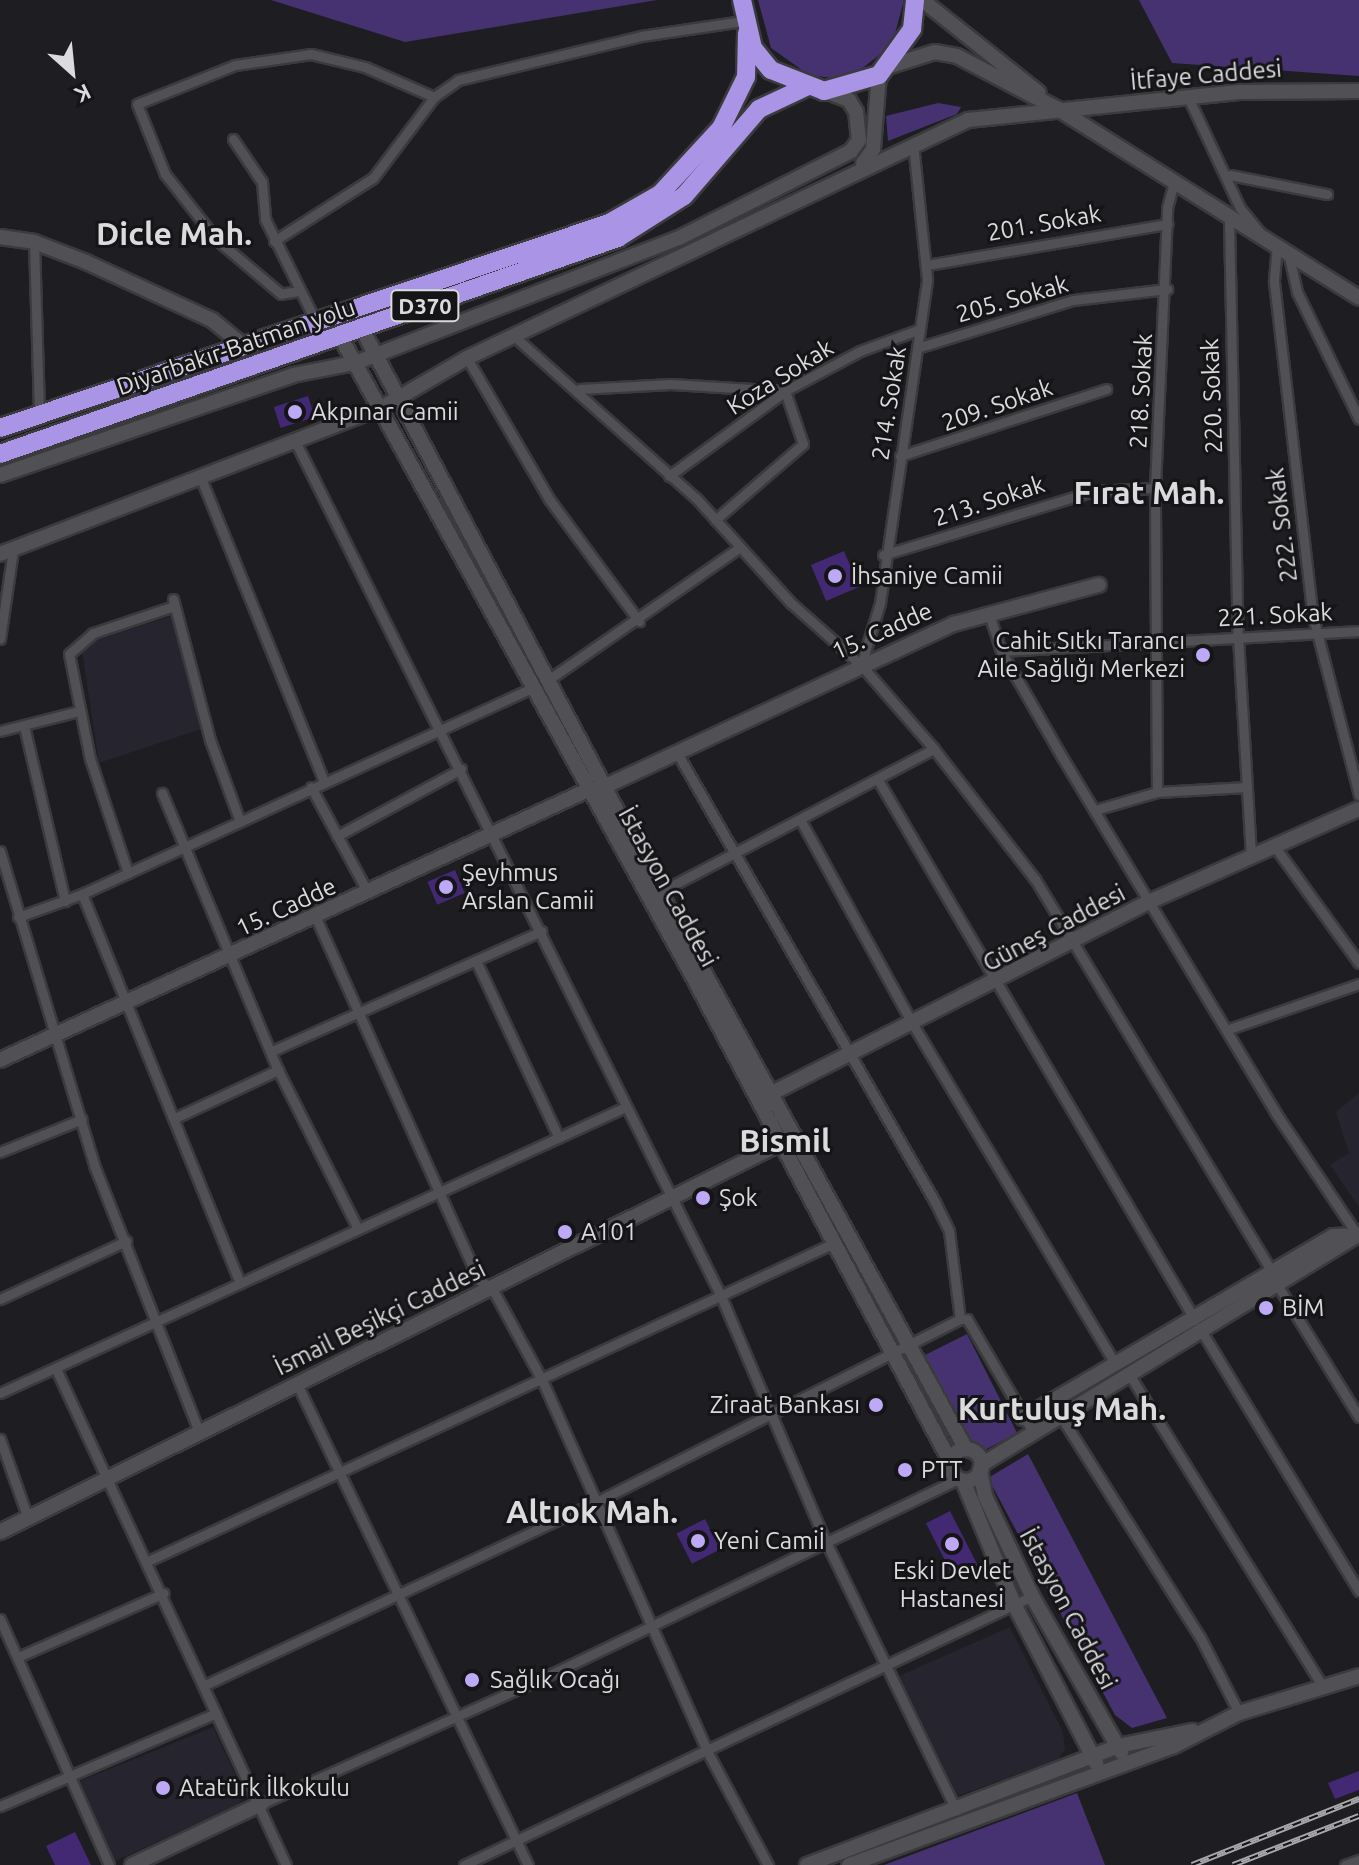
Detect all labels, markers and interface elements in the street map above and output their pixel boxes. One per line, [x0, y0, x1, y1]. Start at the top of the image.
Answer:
north arrow [32, 32, 112, 112]
street label: İtfaye Caddesi [1129, 54, 1283, 96]
text: K [71, 79, 95, 108]
street label: 201. Sokak [985, 199, 1103, 247]
district label: Dicle Mah. [96, 214, 252, 252]
street label: 205. Sokak [953, 269, 1071, 329]
road number: D370 [389, 288, 461, 324]
street label: Diyarbakır-Batman yolu [113, 293, 359, 401]
street label: Koza Sokak [721, 333, 839, 421]
street label: 218. Sokak [1124, 333, 1158, 449]
street label: 220. Sokak [1196, 338, 1228, 454]
street label: 214. Sokak [866, 344, 912, 462]
street label: 209. Sokak [938, 373, 1056, 437]
place label: Akpınar Camii [311, 398, 459, 426]
marker: Akpınar Camii [286, 403, 304, 421]
street label: 222. Sokak [1261, 466, 1303, 584]
street label: 213. Sokak [930, 470, 1048, 532]
district label: Fırat Mah. [1074, 473, 1224, 511]
place label: İhsaniye Camii [851, 562, 1003, 590]
marker: İhsaniye Camii [826, 567, 844, 585]
street label: 15. Cadde [827, 596, 937, 666]
street label: 221. Sokak [1217, 598, 1333, 632]
place label: Cahit Sıtkı Tarancı Aile Sağlığı Merkezi [978, 627, 1185, 683]
marker: Cahit Sıtkı Tarancı Aile Sağlığı Merkezi [1192, 644, 1214, 666]
street label: İstasyon Caddesi [612, 802, 724, 972]
place label: Şeyhmus Arslan Camii [462, 859, 594, 915]
street label: 15. Cadde [231, 871, 341, 943]
marker: Şeyhmus Arslan Camii [437, 878, 455, 896]
street label: Güneş Caddesi [978, 878, 1130, 978]
district label: Bismil [739, 1121, 831, 1159]
place label: Şok [719, 1184, 758, 1212]
marker: Şok [694, 1189, 712, 1207]
place label: A101 [581, 1218, 637, 1246]
marker: A101 [556, 1223, 574, 1241]
street label: İsmail Beşikçi Caddesi [270, 1254, 490, 1382]
place label: BİM [1282, 1294, 1324, 1322]
marker: BİM [1257, 1299, 1275, 1317]
district label: Kurtuluş Mah. [958, 1389, 1166, 1427]
place label: Ziraat Bankası [710, 1391, 860, 1419]
marker: Ziraat Bankası [867, 1396, 885, 1414]
place label: PTT [921, 1456, 963, 1484]
marker: PTT [896, 1461, 914, 1479]
district label: Altıok Mah. [506, 1492, 678, 1530]
street label: İstasyon Caddesi [1013, 1524, 1123, 1694]
place label: Yeni Camiİ [714, 1527, 825, 1555]
marker: Yeni Camiİ [689, 1532, 707, 1550]
marker: Eski Devlet Hastanesi [943, 1535, 961, 1553]
place label: Eski Devlet Hastanesi [893, 1557, 1011, 1613]
place label: Sağlık Ocağı [490, 1666, 620, 1694]
marker: Sağlık Ocağı [461, 1669, 483, 1691]
place label: Atatürk İlkokulu [179, 1774, 350, 1802]
marker: Atatürk İlkokulu [154, 1779, 172, 1797]

